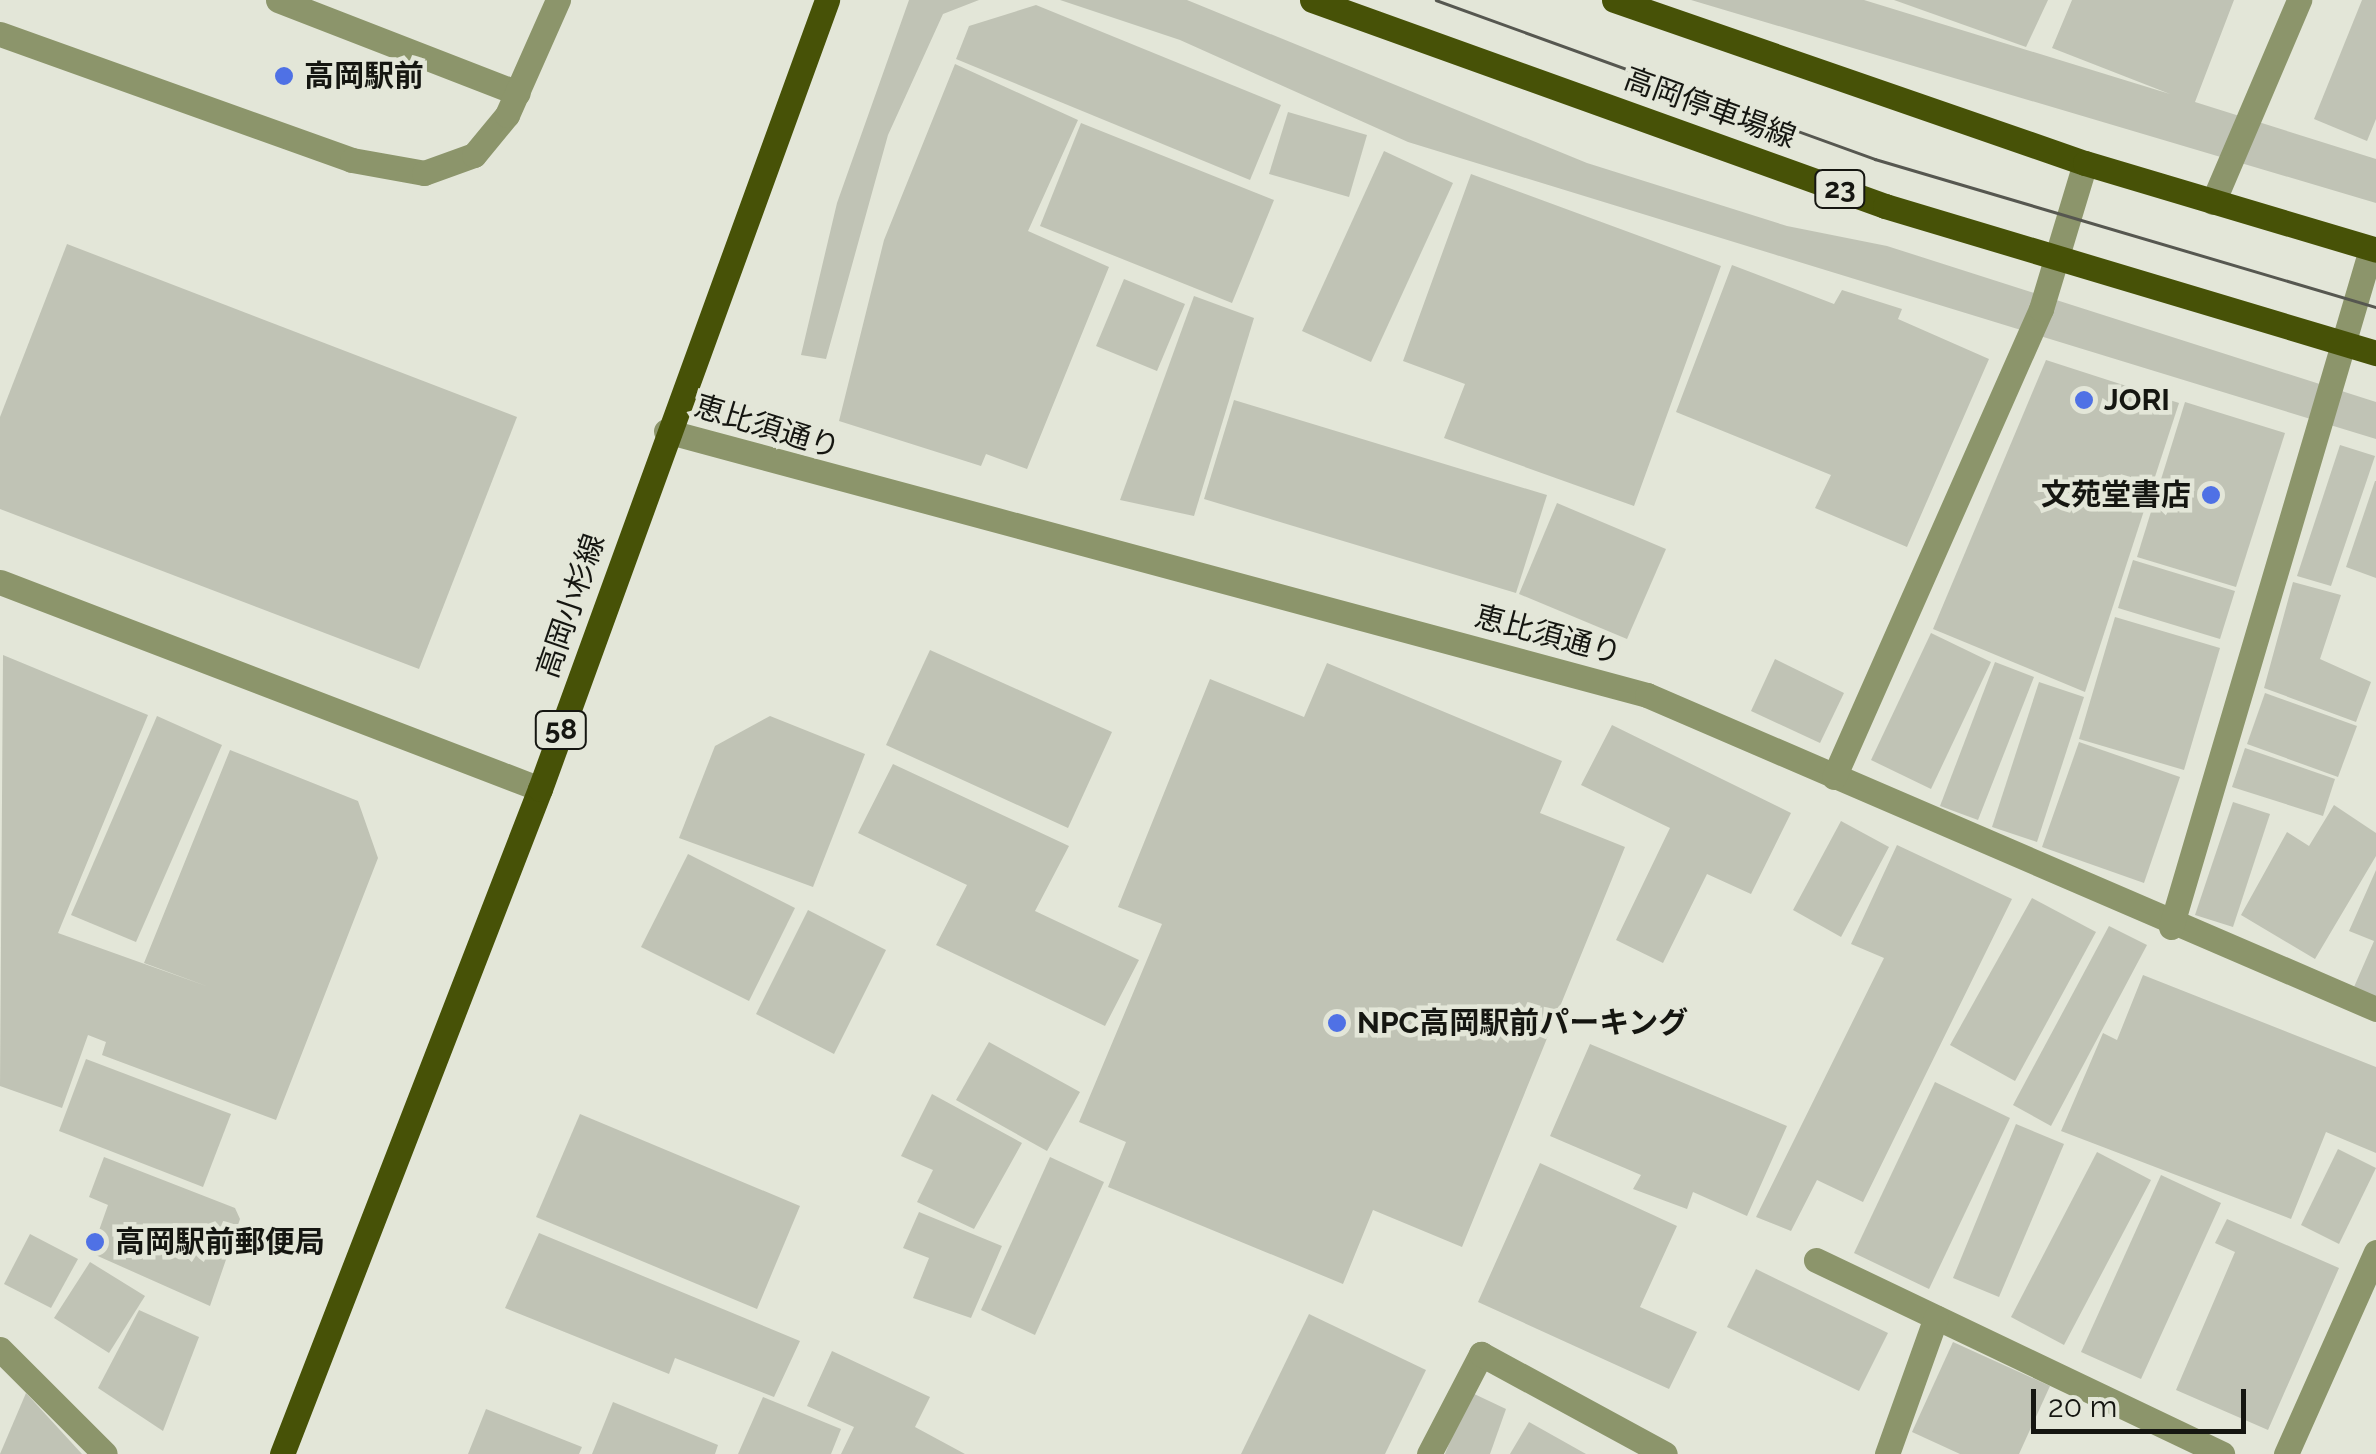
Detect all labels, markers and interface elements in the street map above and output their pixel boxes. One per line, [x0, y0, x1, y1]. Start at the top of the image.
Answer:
place label: 高岡駅前 [304, 58, 424, 94]
street label: 高岡停車場線 [1619, 60, 1801, 156]
marker: 高岡駅前 [273, 65, 295, 87]
road number: 23 [1812, 166, 1868, 212]
place label: JORI [2104, 382, 2170, 418]
street label: 恵比須通り [690, 388, 844, 466]
marker: JORI [2073, 389, 2095, 411]
place label: 文苑堂書店 [2041, 477, 2191, 513]
marker: 文苑堂書店 [2200, 484, 2222, 506]
street label: 高岡小杉線 [530, 529, 612, 683]
street label: 恵比須通り [1471, 598, 1625, 672]
road number: 58 [534, 707, 588, 753]
place label: NPC高岡駅前パーキング [1357, 1005, 1689, 1041]
marker: NPC高岡駅前パーキング [1326, 1012, 1348, 1034]
place label: 高岡駅前郵便局 [115, 1224, 325, 1260]
marker: 高岡駅前郵便局 [84, 1231, 106, 1253]
scale bar [2036, 1369, 2251, 1431]
text: 20 m [2048, 1389, 2117, 1424]

